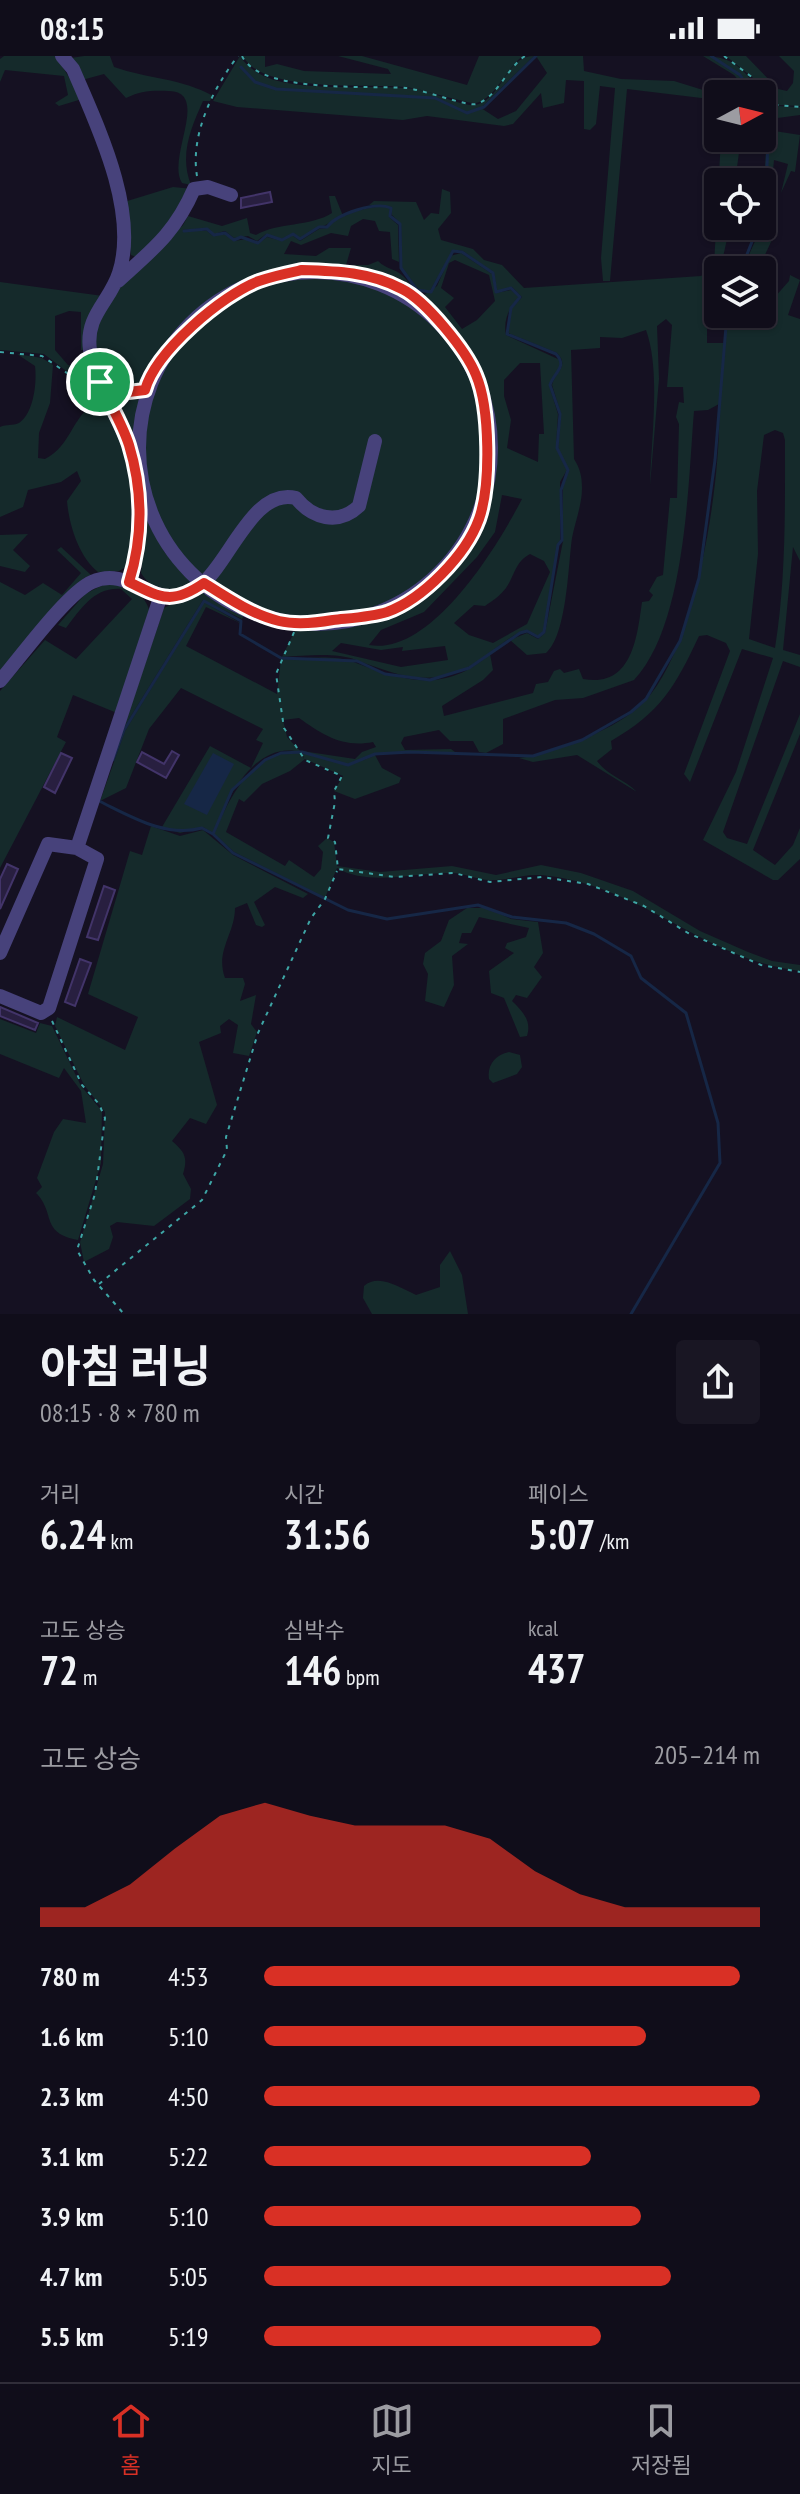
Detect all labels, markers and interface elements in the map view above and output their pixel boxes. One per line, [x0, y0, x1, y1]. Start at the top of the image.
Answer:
text: 08:15 [40, 9, 105, 48]
north arrow [704, 80, 776, 152]
map controls [704, 80, 776, 328]
button: locate [704, 168, 776, 240]
button: layers [704, 256, 776, 328]
pin [66, 348, 134, 416]
icon: arrive [78, 360, 122, 404]
text: 아침 러닝 [40, 1337, 211, 1394]
button: share [676, 1340, 760, 1424]
text: 08:15 · 8 × 780 m [40, 1396, 200, 1429]
text: 거리 [40, 1480, 80, 1508]
text: 시간 [284, 1480, 324, 1508]
text: 페이스 [528, 1480, 589, 1508]
text: 6.24 [40, 1508, 106, 1560]
text: 31:56 [284, 1508, 371, 1560]
text: 5:07 [528, 1508, 595, 1560]
text: km [106, 1527, 133, 1555]
text: /km [595, 1527, 629, 1555]
text: kcal [528, 1614, 558, 1642]
text: 고도 상승 [40, 1616, 126, 1644]
text: 심박수 [284, 1616, 345, 1644]
text: 437 [528, 1642, 585, 1694]
text: 72 [40, 1644, 78, 1696]
text: 146 [284, 1644, 341, 1696]
text: m [78, 1663, 97, 1691]
text: bpm [341, 1663, 379, 1691]
text: 205–214 m [654, 1738, 760, 1771]
text: 고도 상승 [40, 1742, 141, 1775]
text: 780 m [40, 1960, 100, 1993]
text: 4:53 [168, 1960, 208, 1993]
text: 1.6 km [40, 2020, 104, 2053]
text: 5:10 [168, 2020, 208, 2053]
text: 2.3 km [40, 2080, 104, 2113]
text: 4:50 [168, 2080, 208, 2113]
text: 3.1 km [40, 2140, 104, 2173]
text: 5:22 [168, 2140, 208, 2173]
text: 3.9 km [40, 2200, 104, 2233]
text: 5:10 [168, 2200, 208, 2233]
text: 4.7 km [40, 2260, 103, 2293]
text: 5:05 [168, 2260, 208, 2293]
text: 5.5 km [40, 2320, 104, 2353]
text: 5:19 [168, 2320, 208, 2353]
tab: 홈 [109, 2399, 153, 2479]
tab: 지도 [370, 2399, 414, 2479]
tab: 저장됨 [631, 2399, 691, 2479]

